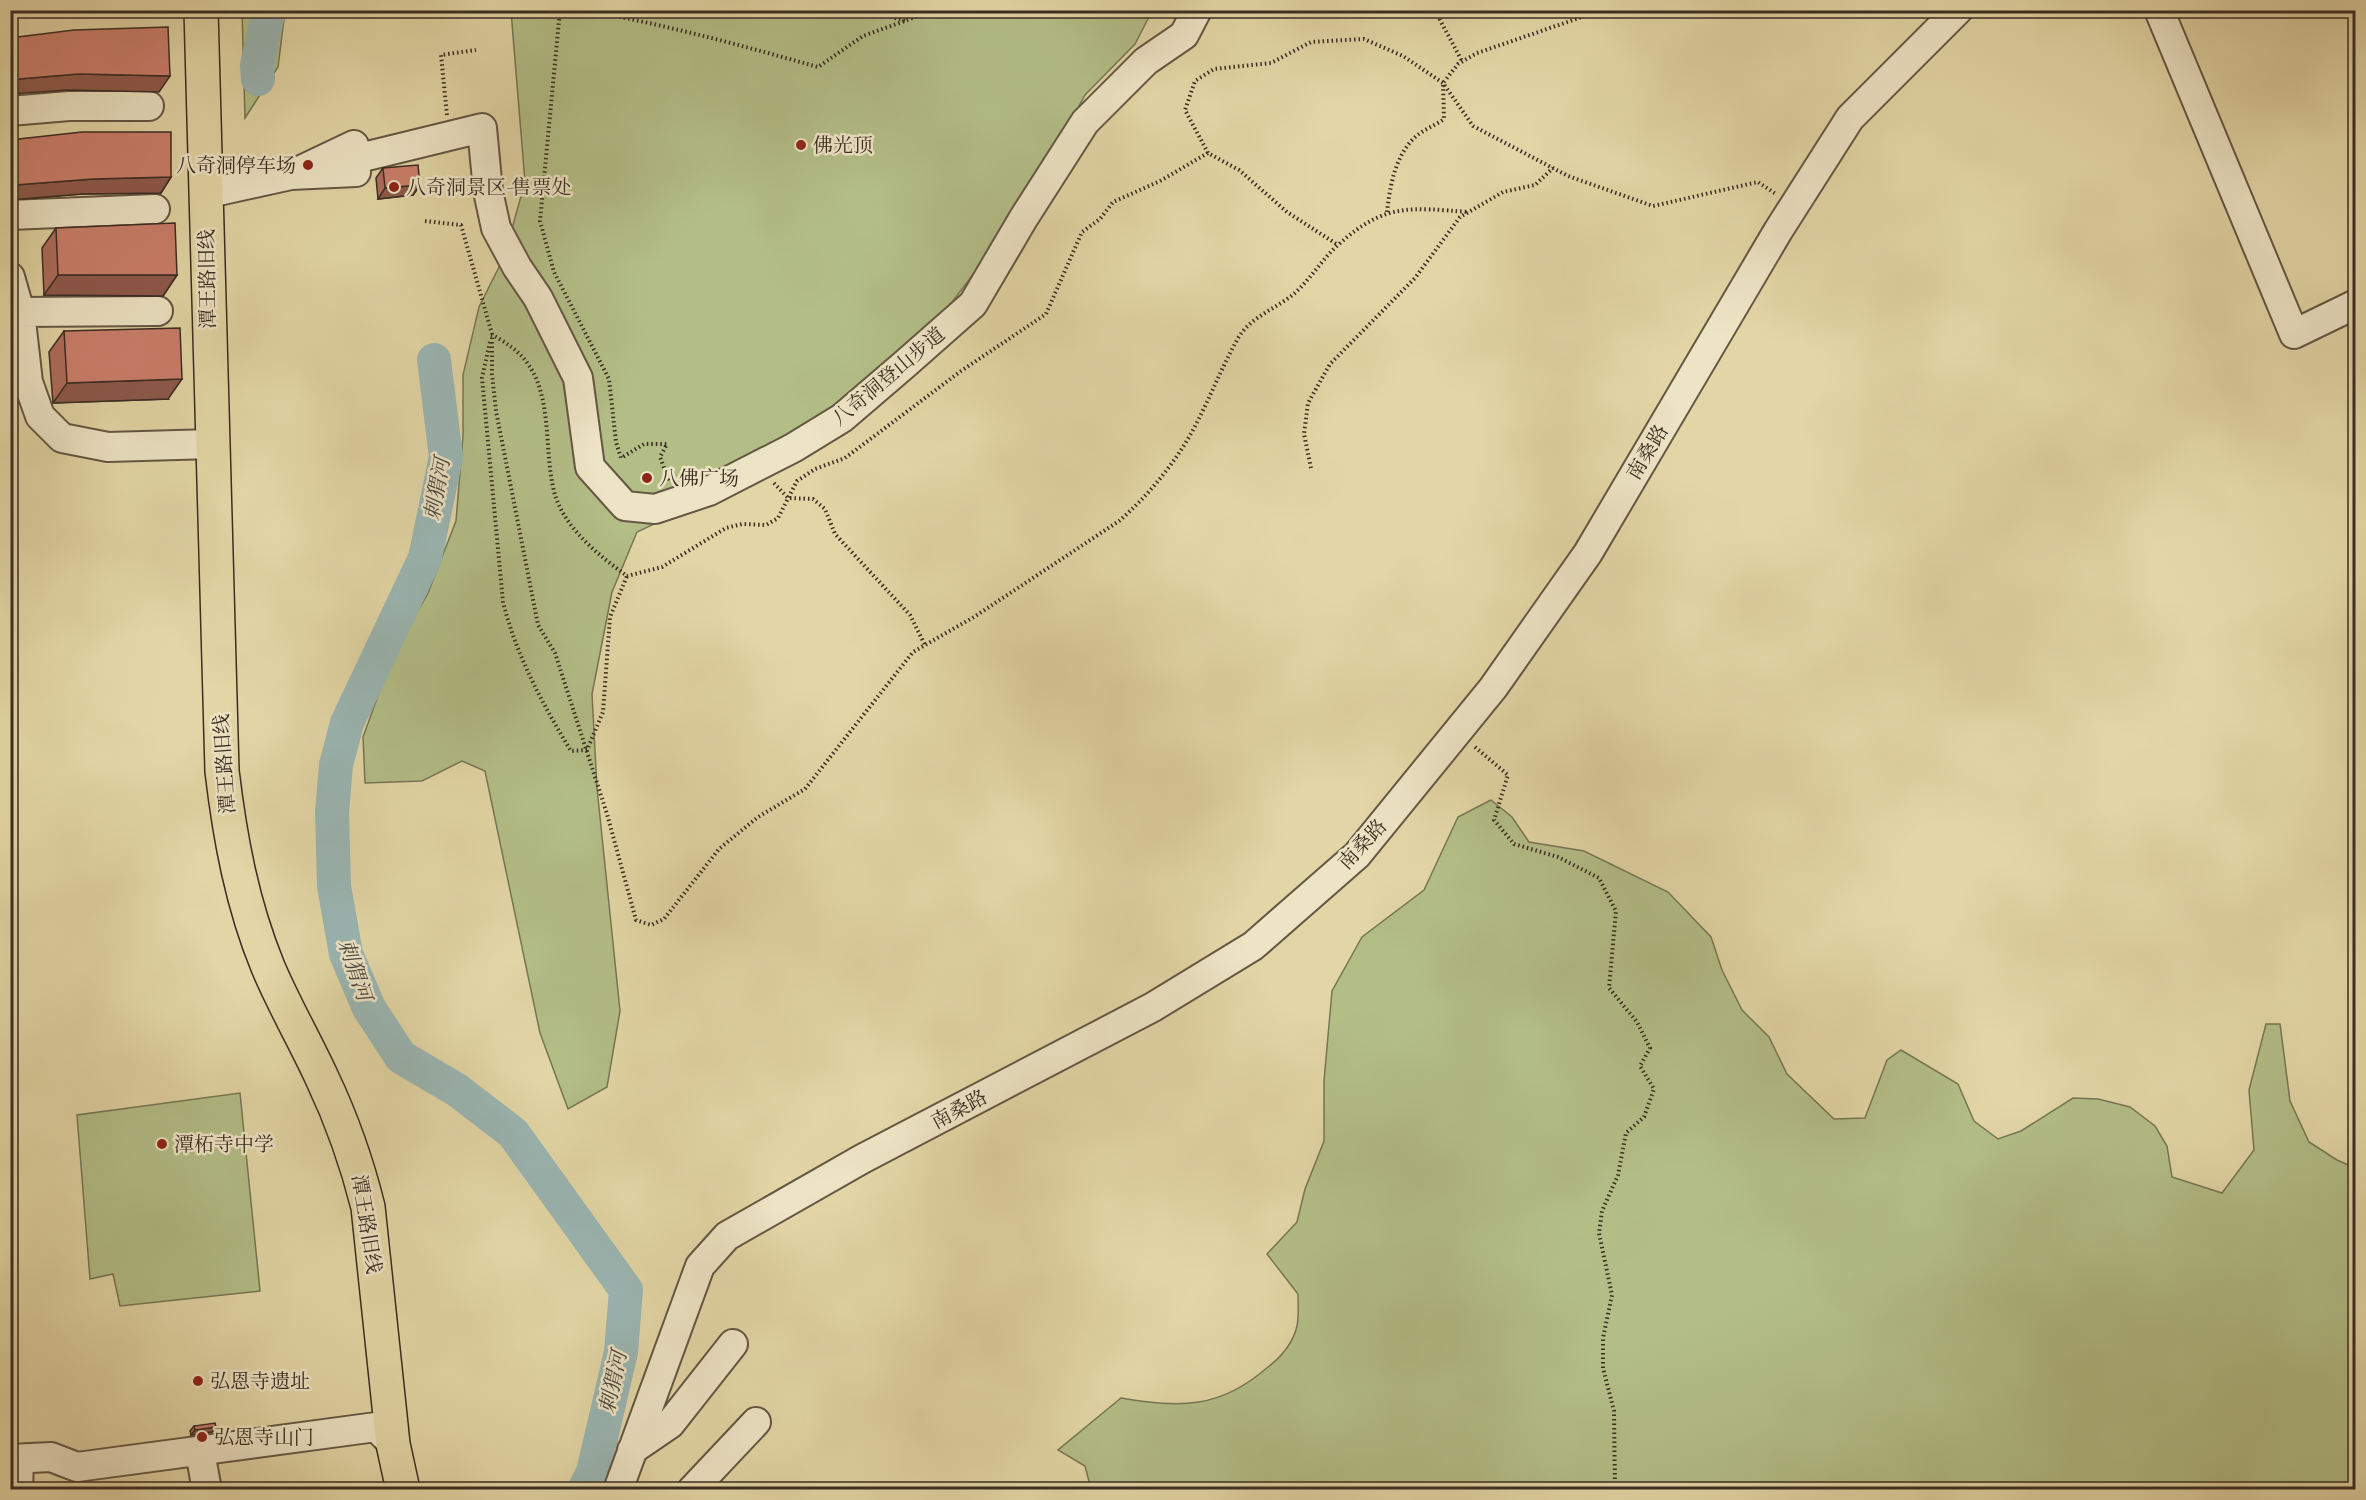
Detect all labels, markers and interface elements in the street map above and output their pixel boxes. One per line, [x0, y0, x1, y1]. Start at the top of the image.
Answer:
place label: 佛光顶 [813, 134, 873, 157]
marker: 佛光顶 [794, 138, 808, 152]
place label: 八奇洞停车场 [176, 154, 296, 177]
marker: 八奇洞停车场 [301, 158, 315, 172]
place label: 八奇洞景区-售票处 [406, 176, 571, 199]
marker: 八奇洞景区-售票处 [387, 180, 401, 194]
street label: 潭王路旧线 [195, 229, 220, 329]
street label: 八奇洞登山步道 [827, 323, 949, 430]
street label: 南桑路 [1622, 421, 1673, 484]
water label: 刺猬河 [420, 452, 455, 522]
place label: 八佛广场 [659, 467, 739, 490]
marker: 八佛广场 [640, 471, 654, 485]
street label: 潭王路旧线 [210, 713, 239, 815]
street label: 南桑路 [1333, 815, 1391, 874]
water label: 刺猬河 [333, 936, 378, 1007]
street label: 南桑路 [927, 1085, 991, 1134]
place label: 潭柘寺中学 [174, 1133, 274, 1156]
marker: 潭柘寺中学 [155, 1137, 169, 1151]
street label: 潭王路旧线 [347, 1173, 386, 1275]
water label: 刺猬河 [595, 1345, 632, 1415]
place label: 弘恩寺遗址 [210, 1370, 310, 1393]
marker: 弘恩寺遗址 [191, 1374, 205, 1388]
place label: 弘恩寺山门 [214, 1426, 314, 1449]
marker: 弘恩寺山门 [195, 1430, 209, 1444]

